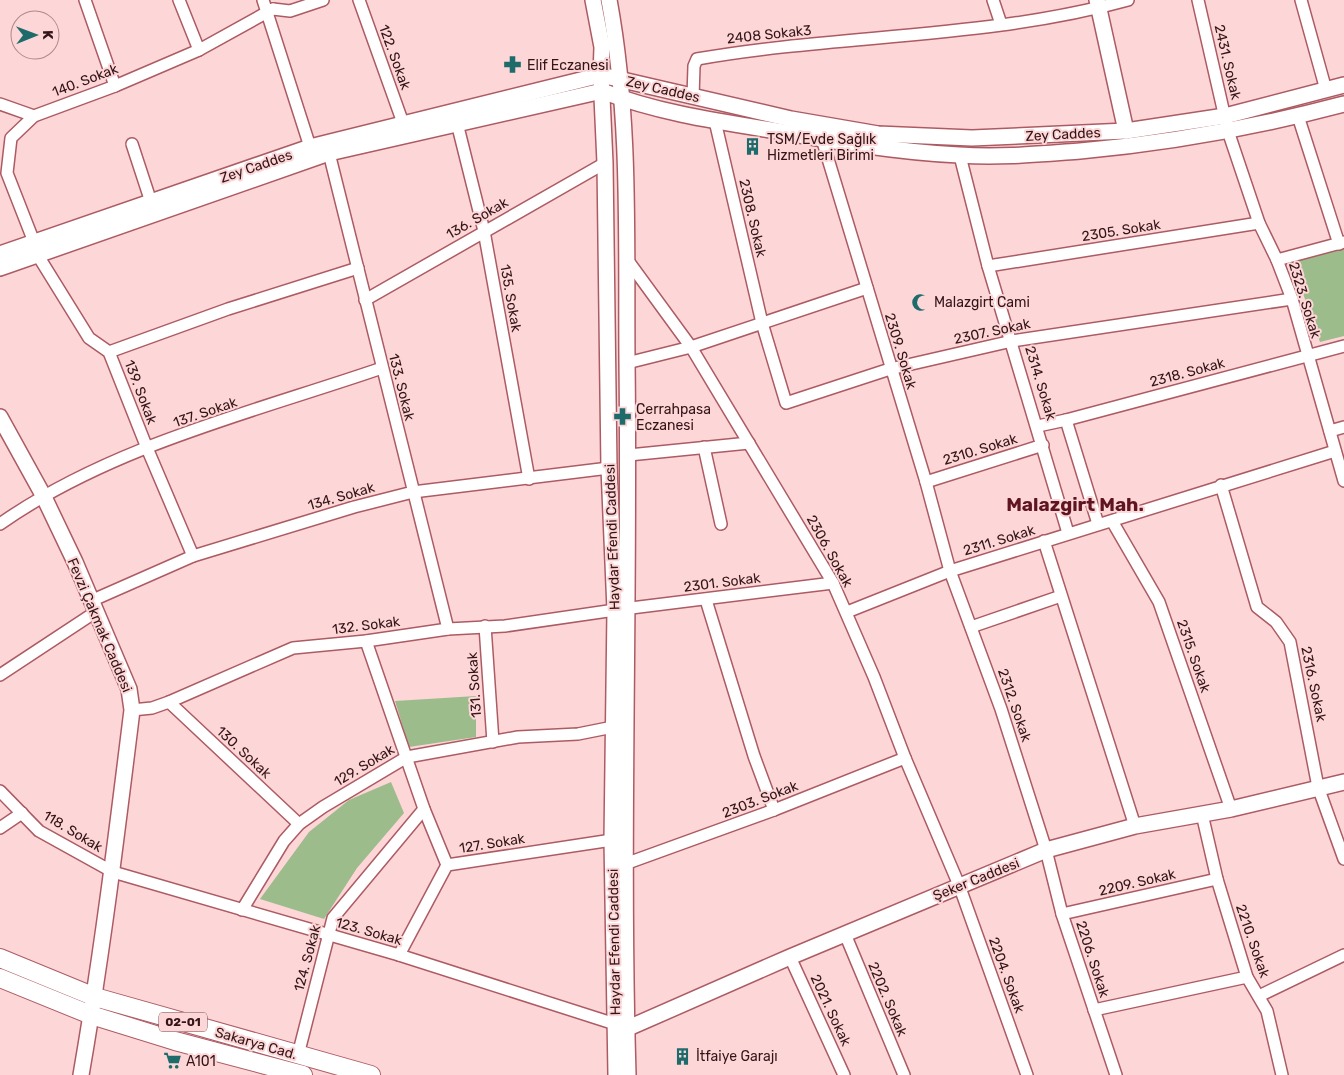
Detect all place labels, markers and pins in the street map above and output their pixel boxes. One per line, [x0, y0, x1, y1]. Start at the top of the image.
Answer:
pharmacy icon: Elif Eczanesi [503, 55, 523, 75]
place label: Elif Eczanesi [527, 57, 609, 74]
place label: TSM/Evde Sağlık Hizmetleri Birimi [767, 131, 877, 164]
building icon: TSM/Evde Sağlık Hizmetleri Birimi [743, 137, 763, 157]
mosque icon: Malazgirt Cami [910, 292, 930, 312]
place label: Malazgirt Cami [934, 294, 1030, 311]
place label: Cerrahpasa Eczanesi [636, 401, 711, 434]
pharmacy icon: Cerrahpasa Eczanesi [612, 407, 632, 427]
building icon: İtfaiye Garajı [672, 1046, 692, 1066]
place label: İtfaiye Garajı [696, 1048, 778, 1065]
supermarket icon: A101 [162, 1051, 182, 1071]
place label: A101 [186, 1053, 216, 1070]

